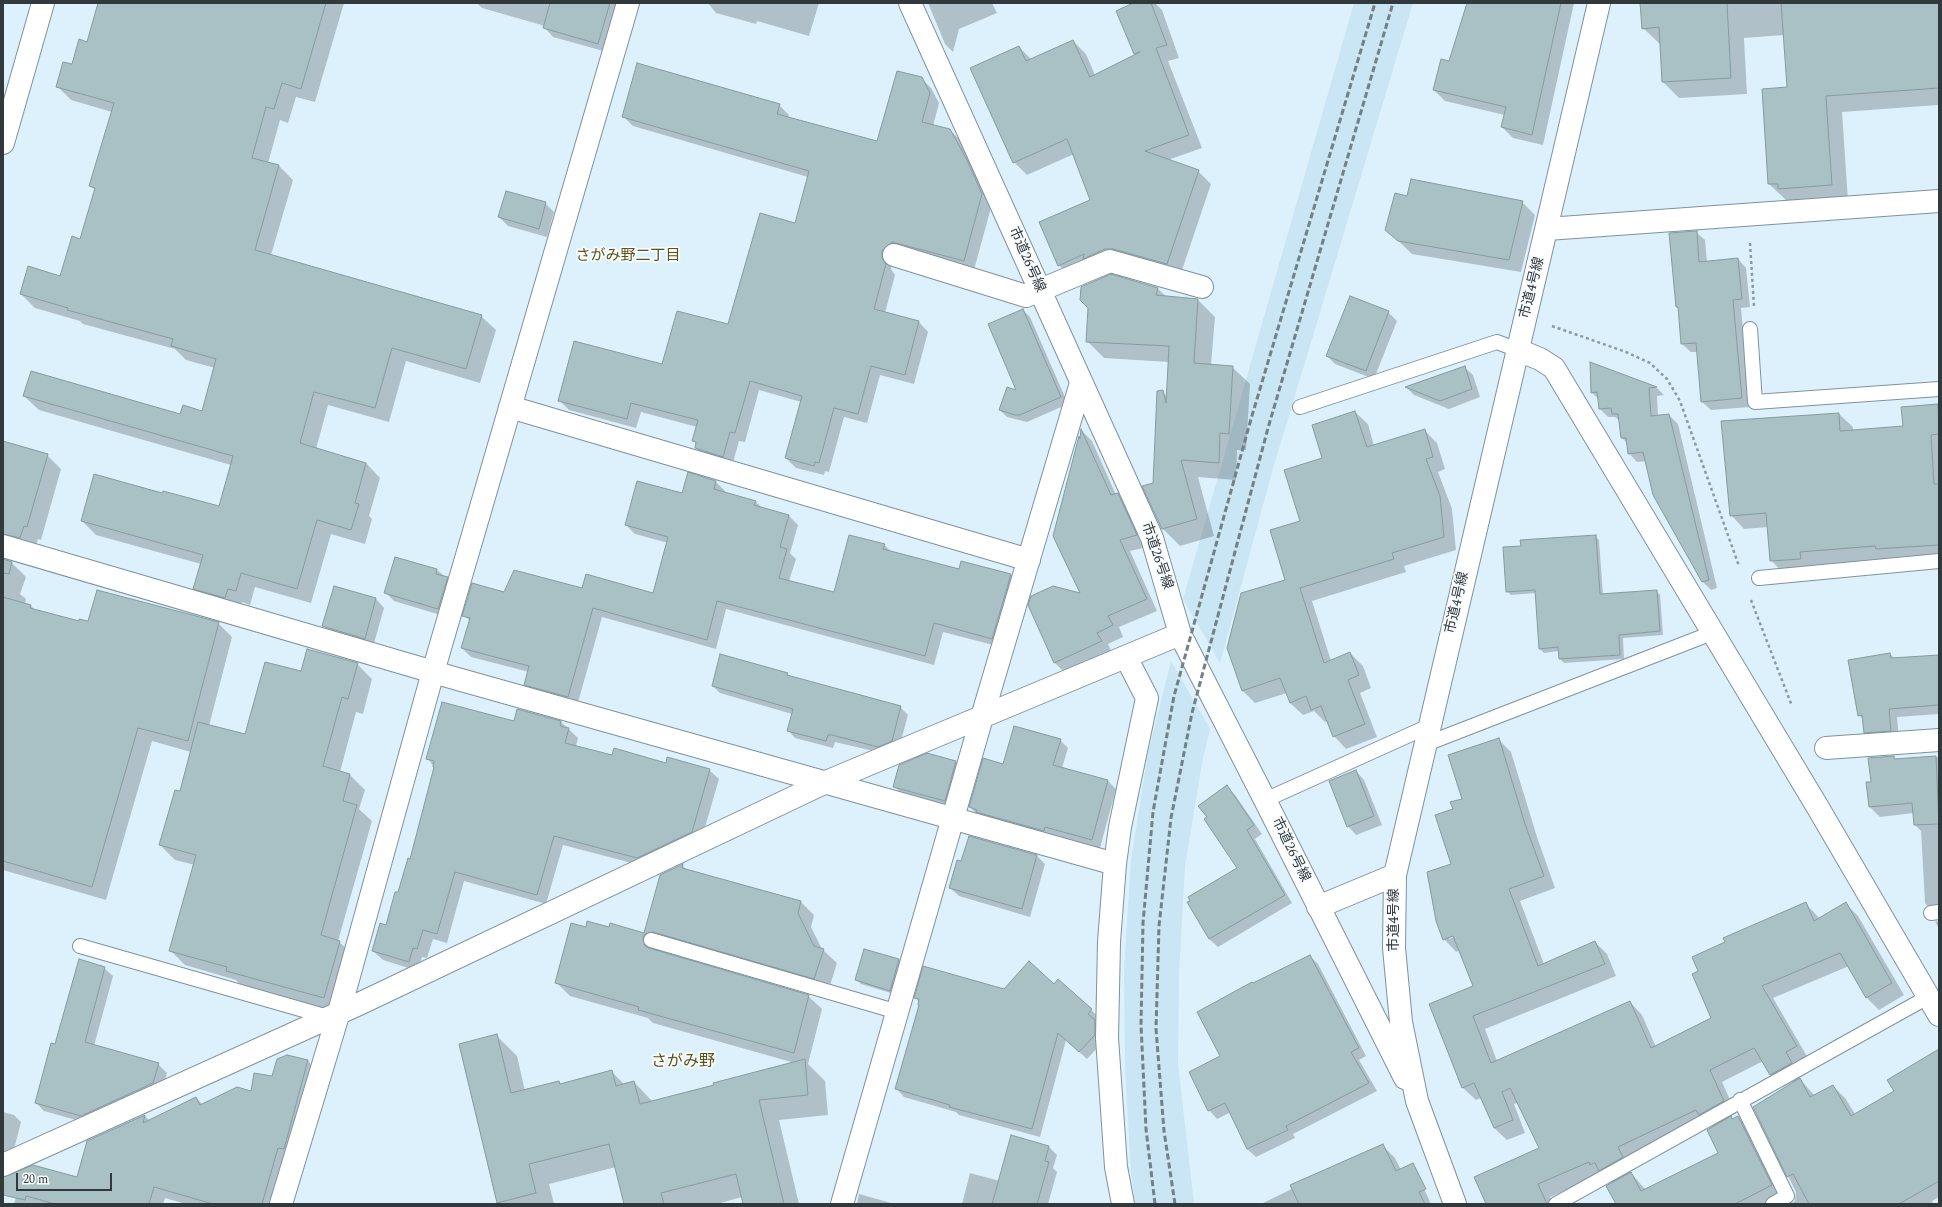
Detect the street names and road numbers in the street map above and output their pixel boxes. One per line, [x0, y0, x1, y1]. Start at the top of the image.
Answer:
street label: 市道26号線 [1004, 225, 1048, 295]
street label: 市道4号線 [1517, 255, 1549, 321]
street label: 市道26号線 [1137, 520, 1175, 592]
street label: 市道4号線 [1443, 570, 1473, 636]
street label: 市道26号線 [1267, 815, 1313, 885]
street label: 市道4号線 [1387, 889, 1403, 951]

